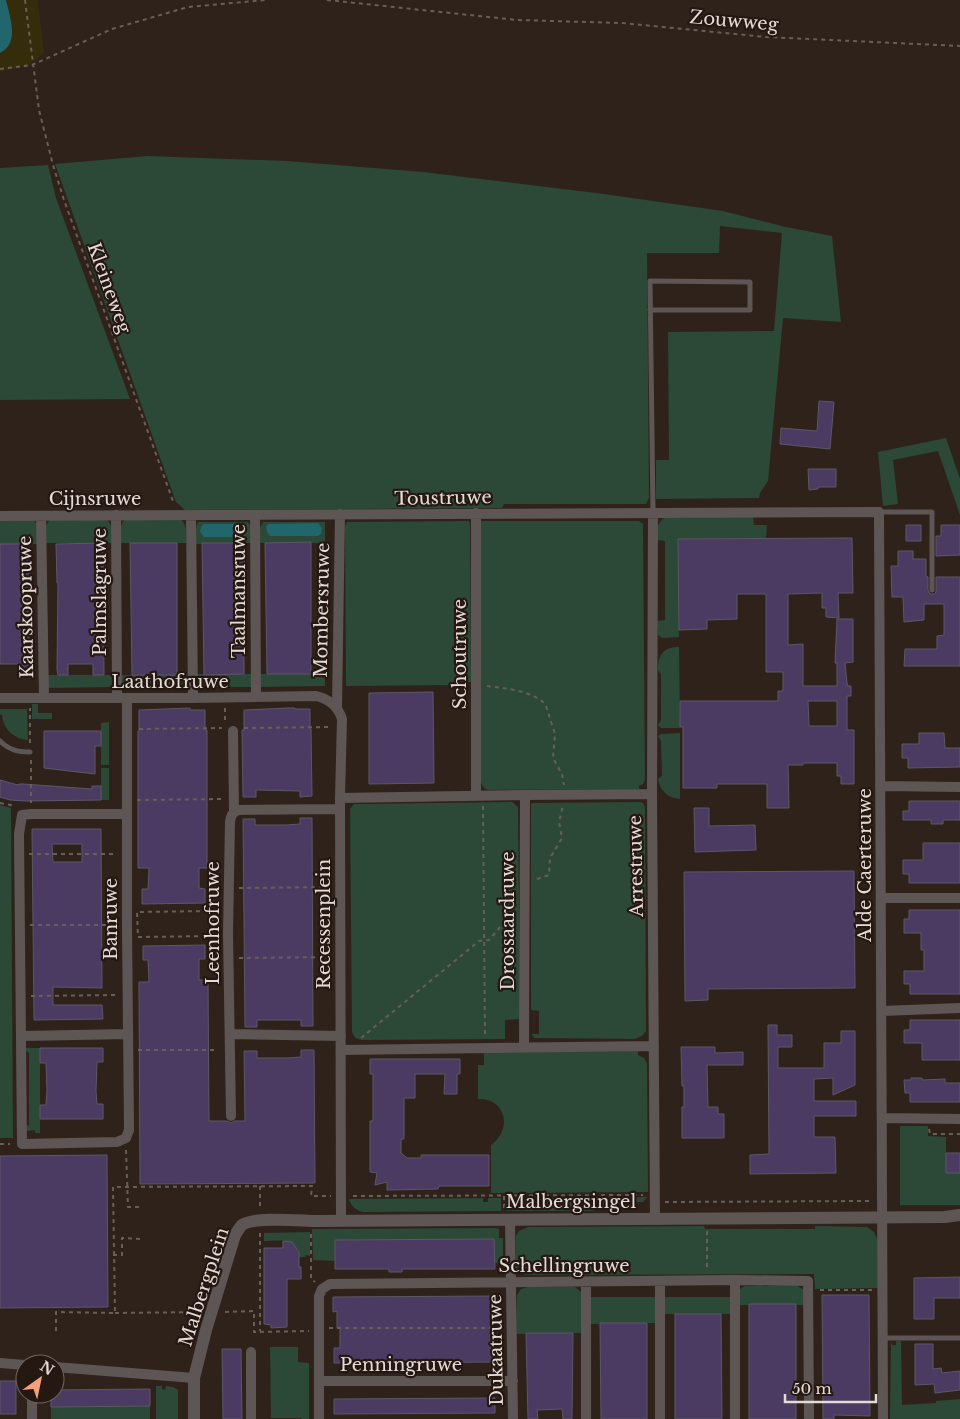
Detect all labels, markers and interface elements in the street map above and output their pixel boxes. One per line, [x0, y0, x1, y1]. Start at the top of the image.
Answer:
street label: Zouwweg [689, 6, 780, 36]
street label: Kleineweg [82, 240, 136, 337]
street label: Toustruwe [394, 486, 492, 510]
street label: Cijnsruwe [49, 488, 141, 510]
street label: Taalmansruwe [228, 524, 250, 658]
street label: Palmslagruwe [89, 528, 111, 656]
street label: Kaarskoopruwe [14, 535, 38, 679]
street label: Mombersruwe [310, 542, 334, 678]
street label: Schoutruwe [449, 599, 471, 709]
street label: Laathofruwe [111, 671, 229, 693]
street label: Alde Caerteruwe [854, 788, 876, 943]
street label: Arrestruwe [624, 815, 648, 918]
street label: Drossaardruwe [497, 852, 519, 990]
street label: Recessenplein [313, 859, 335, 989]
street label: Leenhofruwe [202, 861, 224, 985]
street label: Banruwe [100, 878, 122, 960]
street label: Malbergsingel [506, 1191, 636, 1213]
street label: Malbergplein [174, 1225, 234, 1349]
street label: Schellingruwe [499, 1255, 629, 1277]
street label: Dukaatruwe [484, 1294, 508, 1406]
north arrow [15, 1354, 65, 1404]
street label: Penningruwe [340, 1354, 462, 1376]
text: N [37, 1357, 58, 1379]
scale bar [785, 1372, 876, 1404]
text: 50 m [792, 1379, 832, 1398]

